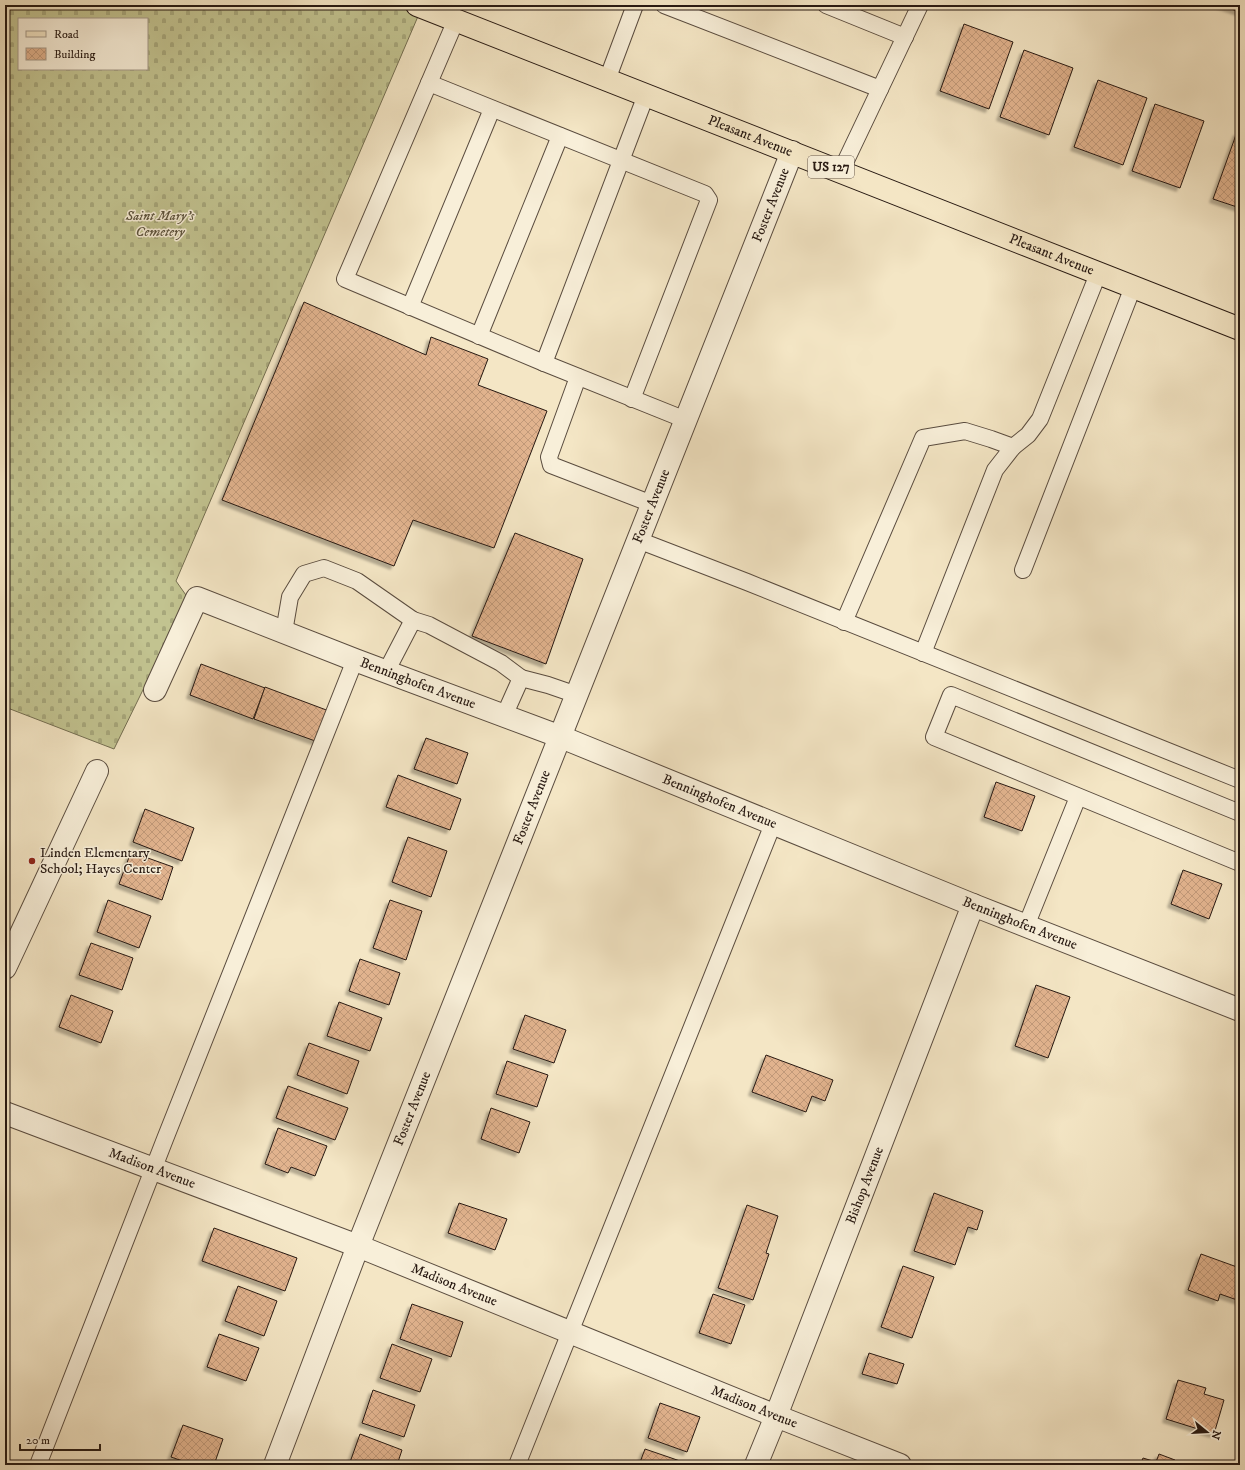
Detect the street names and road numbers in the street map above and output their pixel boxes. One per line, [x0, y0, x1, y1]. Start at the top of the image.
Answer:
street label: Pleasant Avenue [705, 111, 795, 161]
road number: US 127 [808, 156, 854, 178]
street label: Foster Avenue [748, 165, 794, 245]
street label: Pleasant Avenue [1007, 230, 1097, 280]
street label: Foster Avenue [629, 466, 674, 546]
street label: Benninghofen Avenue [358, 654, 478, 713]
street label: Foster Avenue [509, 767, 555, 847]
street label: Benninghofen Avenue [660, 770, 780, 833]
street label: Benninghofen Avenue [960, 893, 1080, 954]
street label: Foster Avenue [390, 1069, 435, 1148]
street label: Madison Avenue [106, 1144, 198, 1193]
street label: Bishop Avenue [842, 1144, 888, 1227]
street label: Madison Avenue [408, 1260, 500, 1311]
street label: Madison Avenue [708, 1382, 800, 1433]

